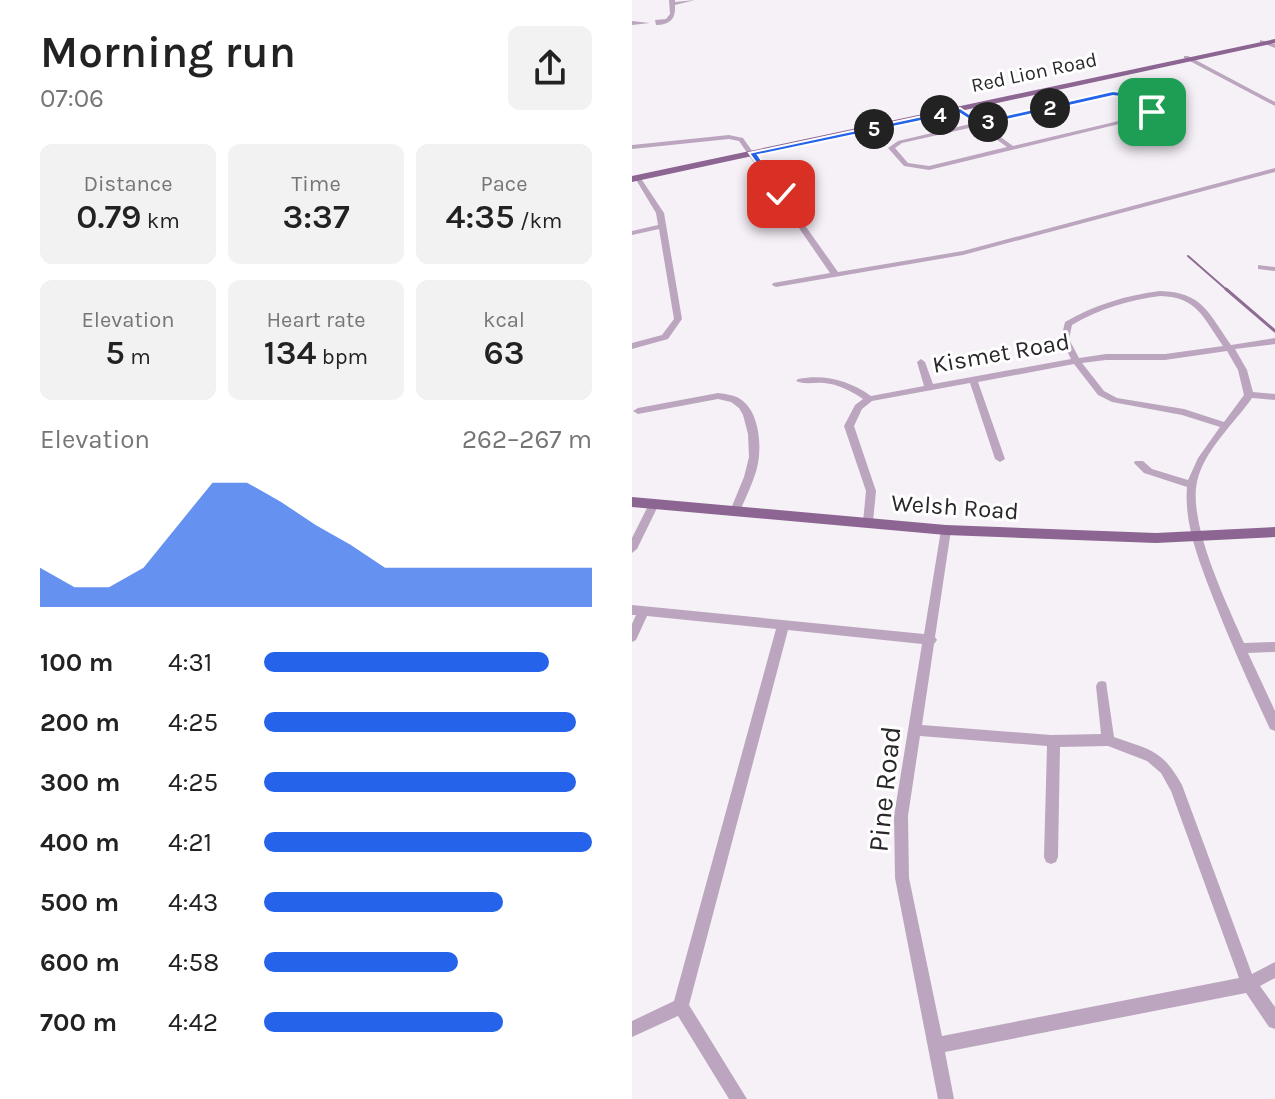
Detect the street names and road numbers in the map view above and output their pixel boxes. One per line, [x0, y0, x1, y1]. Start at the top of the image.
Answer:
street label: Red Lion Road [969, 48, 1099, 97]
street label: Kismet Road [930, 327, 1072, 379]
street label: Welsh Road [890, 489, 1020, 525]
street label: Pine Road [861, 725, 908, 854]

